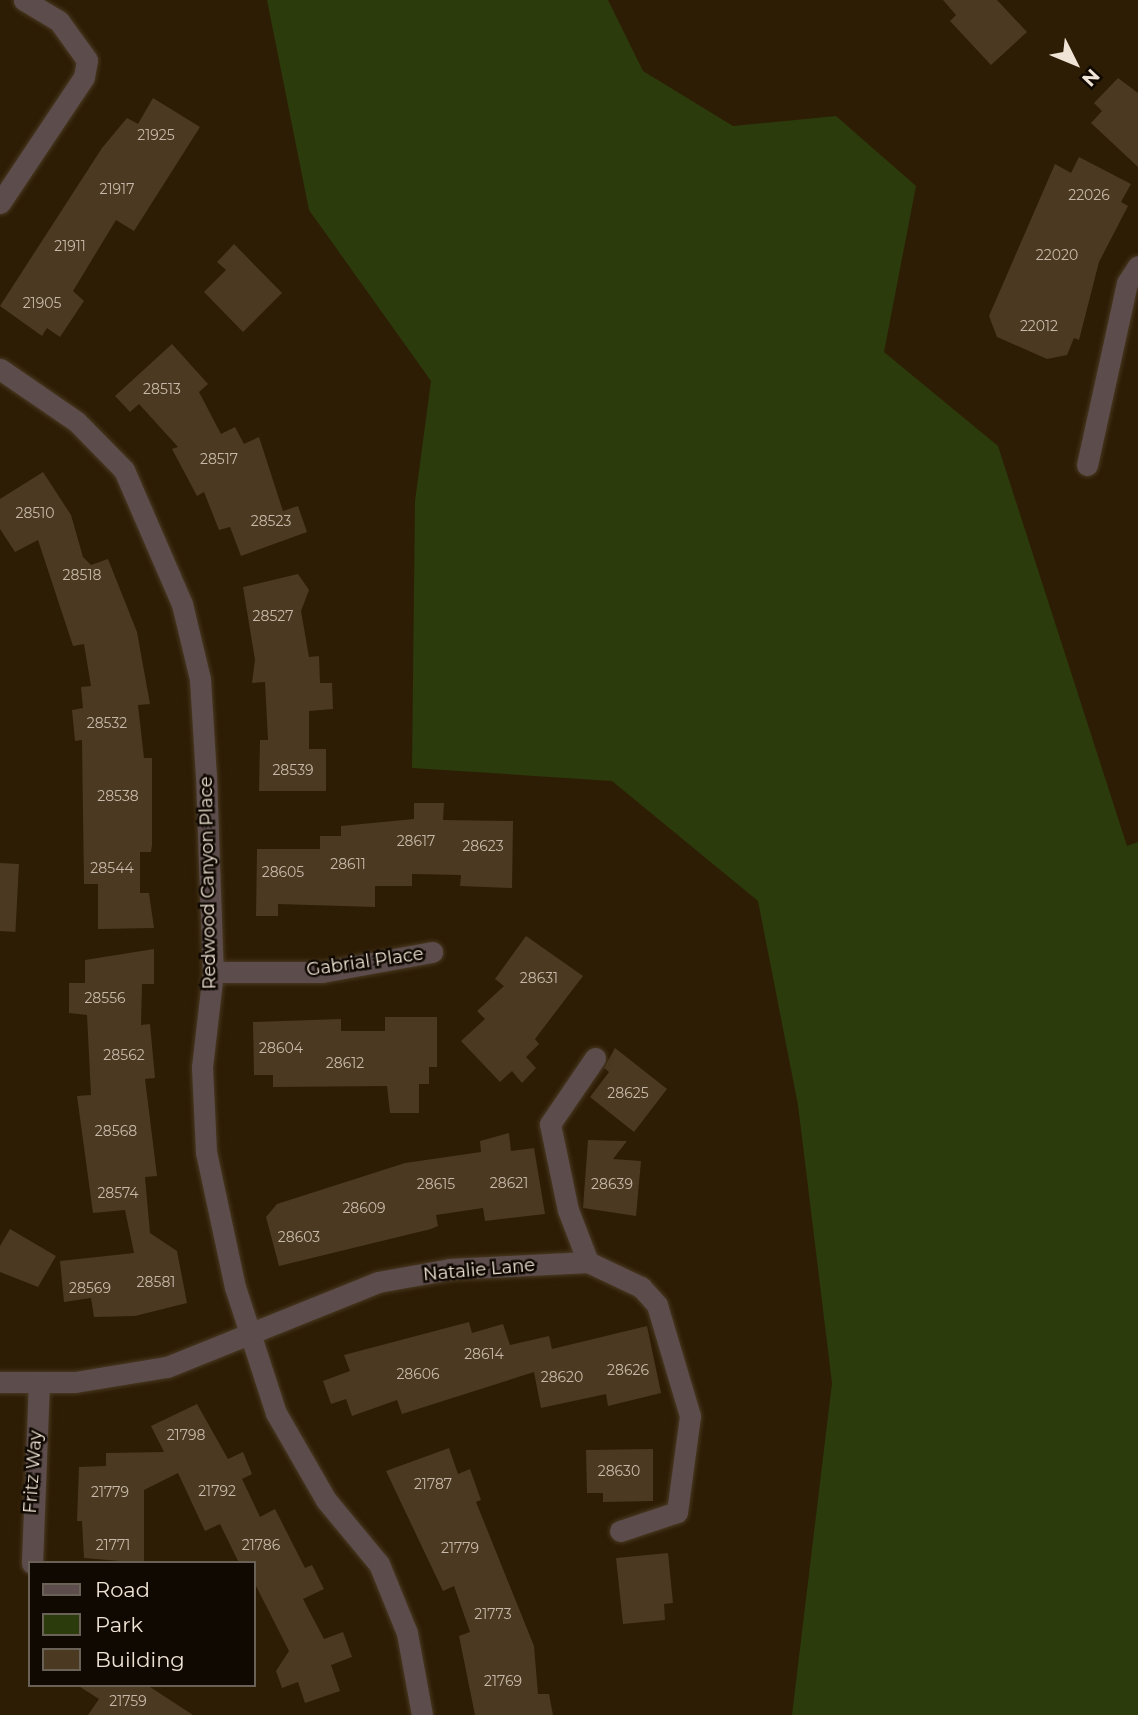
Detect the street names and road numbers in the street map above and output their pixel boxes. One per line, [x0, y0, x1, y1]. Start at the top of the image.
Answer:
street label: Redwood Canyon Place [195, 776, 221, 990]
street label: Gabrial Place [305, 943, 425, 981]
street label: Natalie Lane [422, 1254, 536, 1286]
street label: Fritz Way [19, 1430, 47, 1514]

